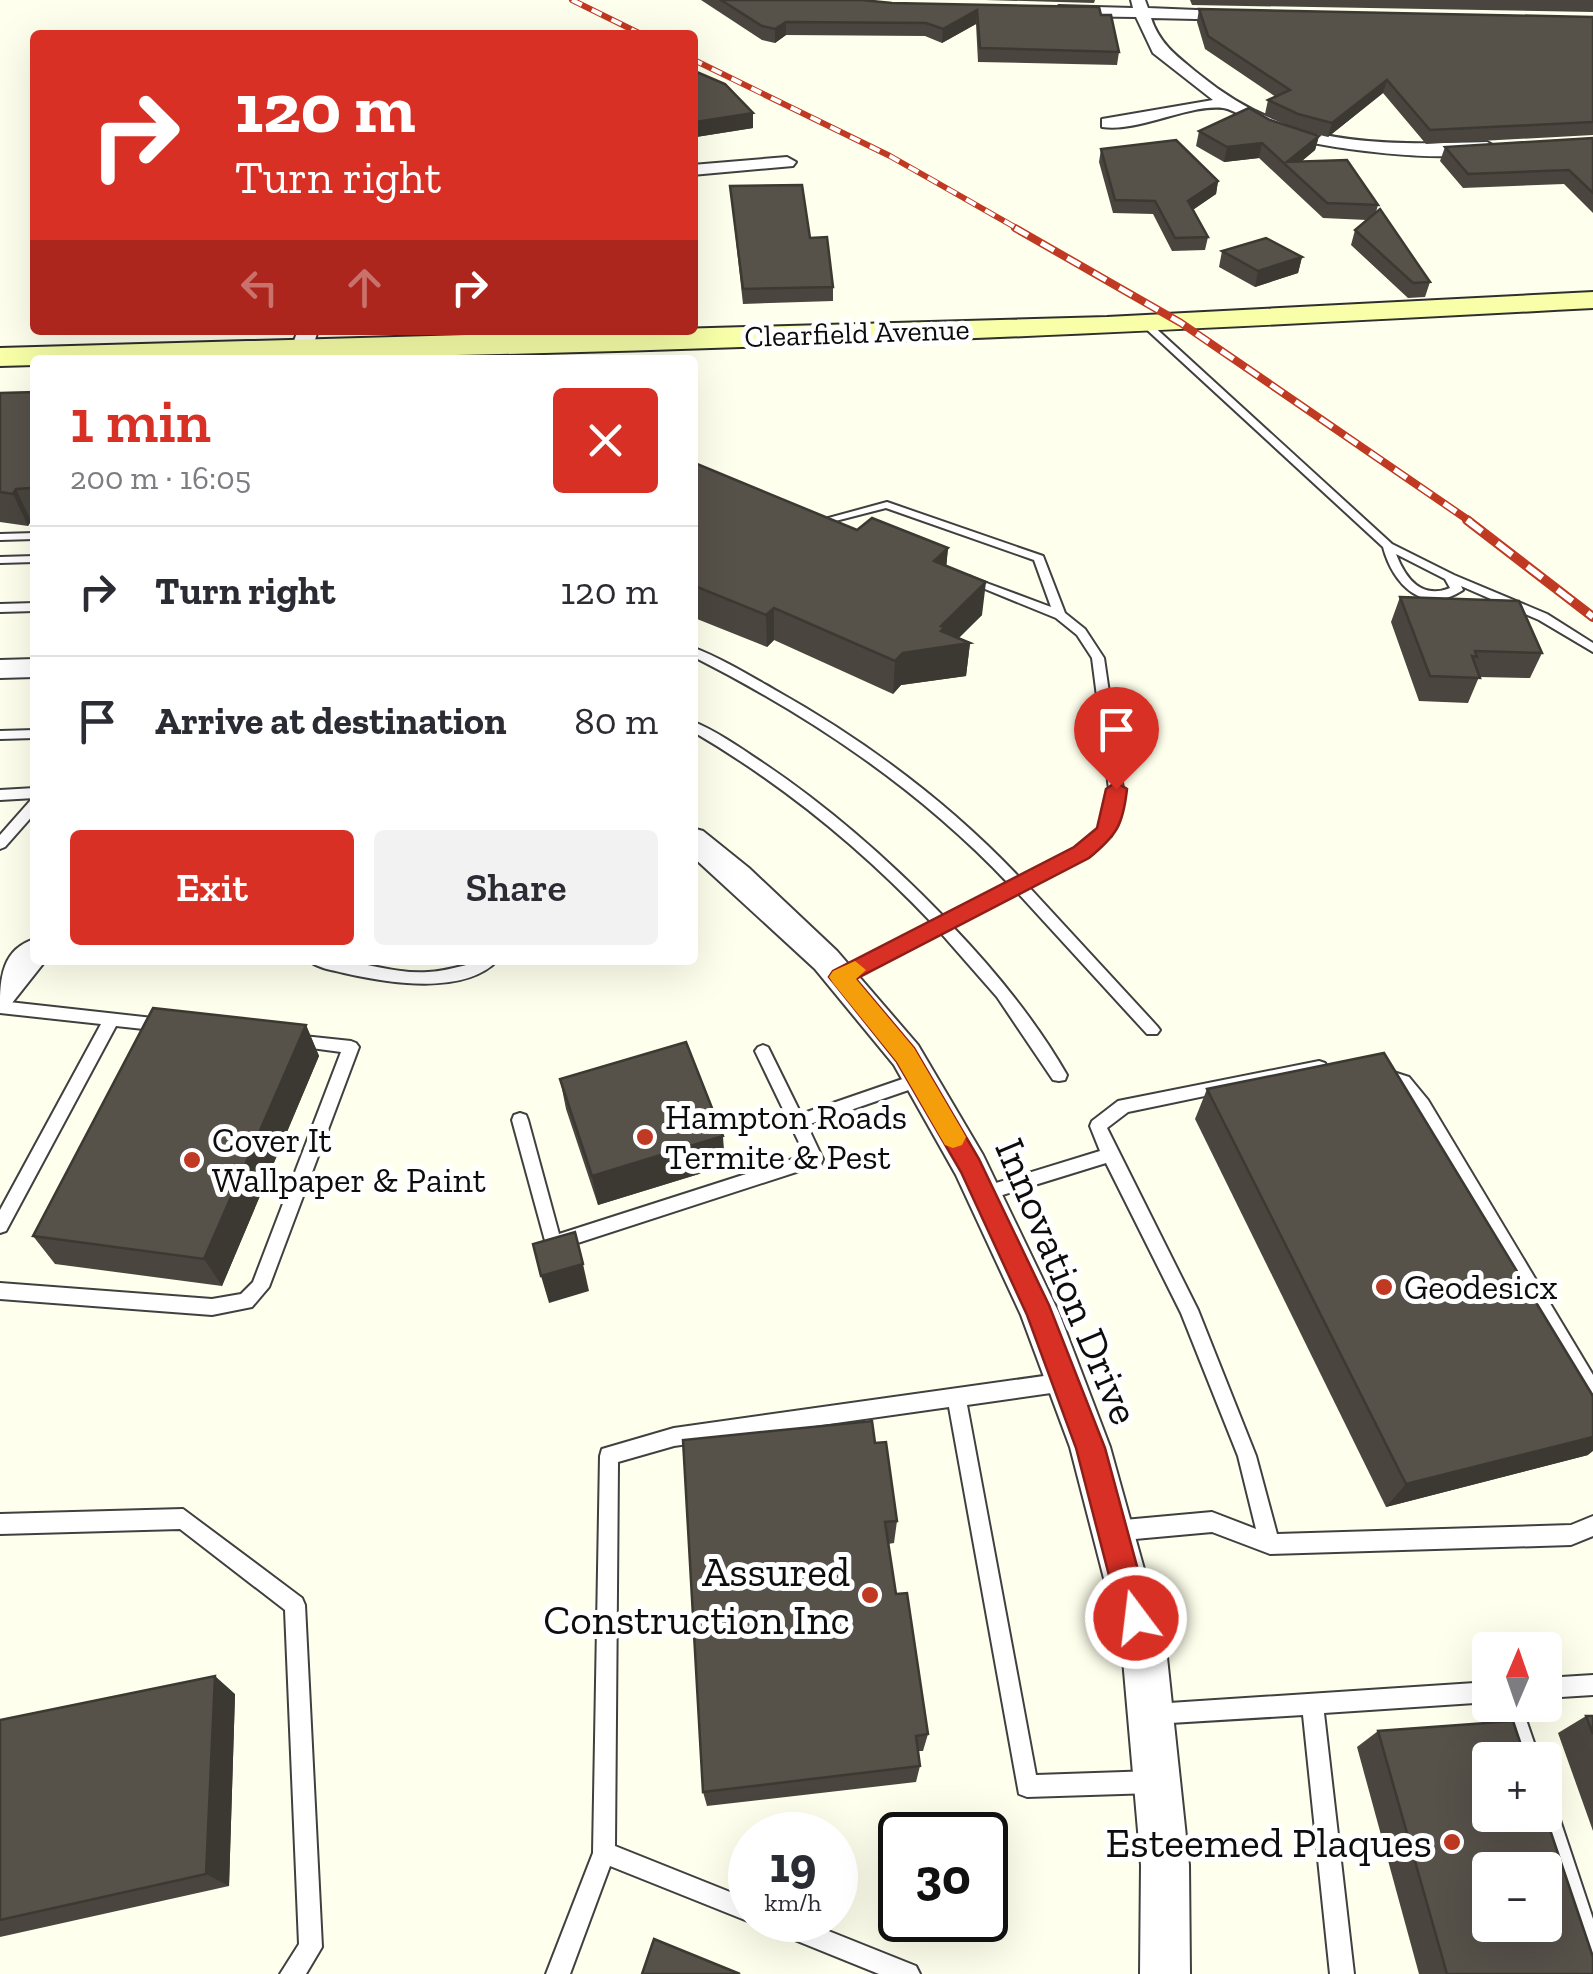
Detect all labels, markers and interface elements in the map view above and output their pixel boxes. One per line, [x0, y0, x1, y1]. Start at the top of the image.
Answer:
text: 120 m [235, 66, 416, 150]
icon: right [70, 70, 200, 200]
text: Turn right [235, 151, 441, 205]
icon: left [232, 260, 287, 315]
icon: ahead [337, 260, 392, 315]
icon: right [442, 260, 497, 315]
street label: Clearfield Avenue [744, 311, 970, 355]
text: 1 min [70, 385, 211, 457]
button: close [553, 388, 658, 493]
text: 200 m · 16:05 [70, 459, 251, 497]
icon: right [70, 564, 125, 619]
text: Turn right [155, 568, 335, 614]
text: 120 m [560, 568, 658, 614]
pin [1074, 687, 1159, 790]
icon: arrive [70, 694, 125, 749]
text: Arrive at destination [155, 698, 506, 744]
text: 80 m [574, 698, 658, 744]
icon: arrive [1089, 702, 1144, 757]
button: Exit [70, 830, 354, 945]
button: Share [374, 830, 658, 945]
place label: Hampton Roads Termite & Pest [665, 1096, 907, 1178]
place label: Cover It Wallpaper & Paint [212, 1119, 486, 1201]
marker: Hampton Roads Termite & Pest [634, 1126, 656, 1148]
street label: Innovation Drive [984, 1131, 1151, 1432]
marker: Cover It Wallpaper & Paint [181, 1149, 203, 1171]
place label: Geodesicx [1404, 1266, 1558, 1308]
marker: Geodesicx [1373, 1276, 1395, 1298]
place label: Assured Construction Inc [543, 1546, 850, 1645]
position arrow [1084, 1566, 1188, 1670]
marker: Assured Construction Inc [859, 1584, 881, 1606]
north arrow [1472, 1632, 1562, 1722]
map controls [1472, 1632, 1562, 1942]
button: + [1472, 1742, 1562, 1832]
speed limit sign: 30 [878, 1812, 1008, 1942]
place label: Esteemed Plaques [1106, 1817, 1432, 1868]
marker: Esteemed Plaques [1441, 1831, 1463, 1853]
text: 19 [770, 1835, 816, 1895]
button: − [1472, 1852, 1562, 1942]
text: km/h [764, 1887, 822, 1917]

